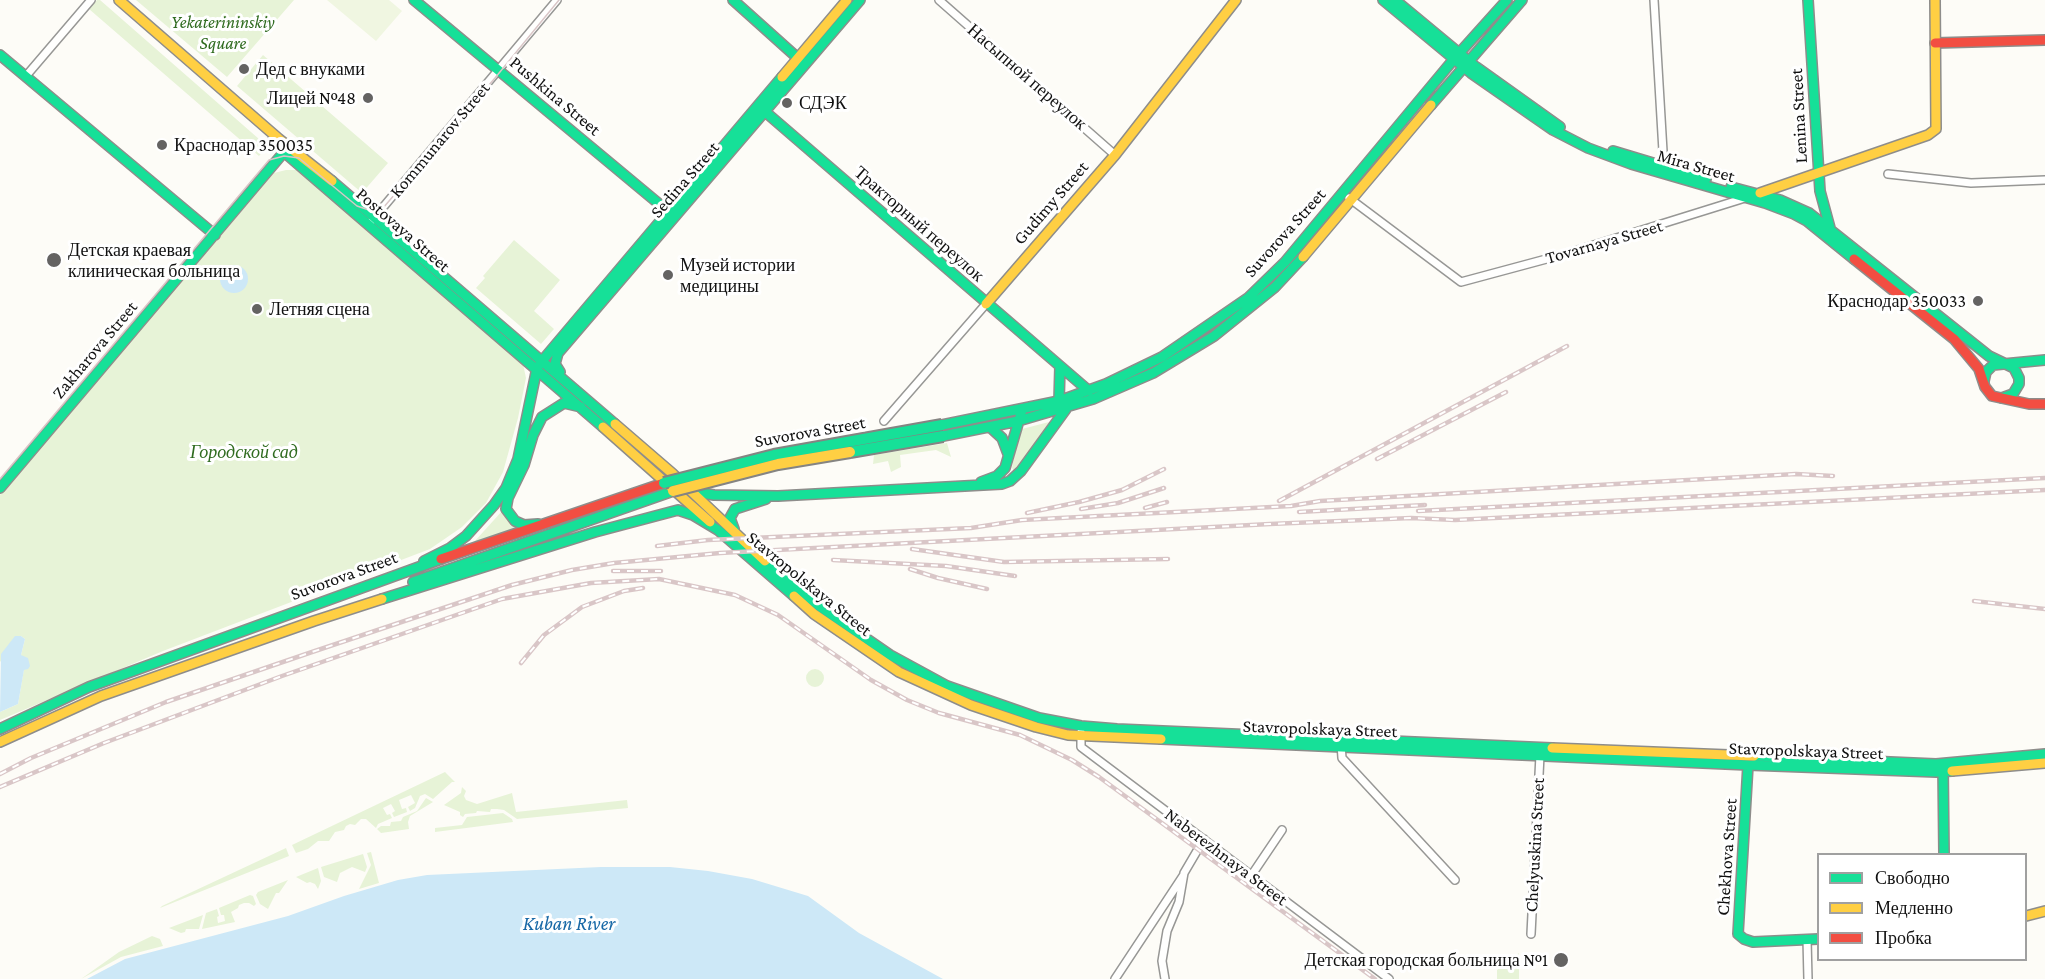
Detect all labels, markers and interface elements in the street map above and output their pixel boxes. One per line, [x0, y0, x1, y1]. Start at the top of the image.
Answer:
park label: Yekaterininskiy Square [171, 11, 275, 54]
street label: Насыпной переулок [963, 19, 1091, 135]
street label: Pushkina Street [505, 52, 605, 140]
place label: Дед с внуками [256, 58, 365, 80]
marker: Дед с внуками [237, 62, 251, 76]
street label: Lenina Street [1786, 68, 1812, 164]
street label: Kommunarov Street [385, 78, 495, 202]
place label: Лицей №48 [267, 87, 356, 109]
marker: Лицей №48 [361, 91, 375, 105]
place label: СДЭК [799, 92, 847, 114]
marker: СДЭК [780, 96, 794, 110]
place label: Краснодар 350035 [174, 134, 313, 156]
street label: Sedina Street [646, 137, 724, 223]
marker: Краснодар 350035 [155, 138, 169, 152]
street label: Mira Street [1655, 145, 1737, 187]
street label: Gudimy Street [1009, 157, 1093, 249]
street label: Тракторный переулок [850, 162, 988, 286]
street label: Postovaya Street [351, 183, 455, 277]
street label: Suvorova Street [1240, 184, 1330, 282]
street label: Tovarnaya Street [1543, 215, 1665, 269]
place label: Детская краевая клиническая больница [68, 239, 240, 282]
marker: Детская краевая клиническая больница [45, 251, 63, 269]
place label: Музей истории медицины [680, 254, 795, 296]
marker: Музей истории медицины [661, 268, 675, 282]
place label: Краснодар 350033 [1827, 290, 1966, 312]
marker: Краснодар 350033 [1971, 294, 1985, 308]
street label: Zakharova Street [48, 297, 142, 403]
place label: Летняя сцена [269, 298, 370, 320]
marker: Летняя сцена [250, 302, 264, 316]
street label: Suvorova Street [753, 412, 867, 452]
park label: Городской сад [190, 441, 298, 463]
street label: Stavropolskaya Street [742, 527, 876, 641]
street label: Suvorova Street [288, 547, 400, 605]
street label: Stavropolskaya Street [1242, 716, 1398, 742]
street label: Stavropolskaya Street [1728, 738, 1884, 764]
street label: Chelyuskina Street [1521, 777, 1549, 913]
street label: Chekhova Street [1712, 798, 1742, 916]
street label: Naberezhnaya Street [1160, 804, 1292, 910]
legend [1817, 853, 2027, 961]
text: Свободно [1875, 868, 1950, 888]
text: Медленно [1875, 898, 1953, 918]
water label: Kuban River [523, 912, 615, 936]
text: Пробка [1875, 928, 1932, 948]
place label: Детская городская больница №1 [1304, 949, 1548, 971]
marker: Детская городская больница №1 [1552, 951, 1570, 969]

